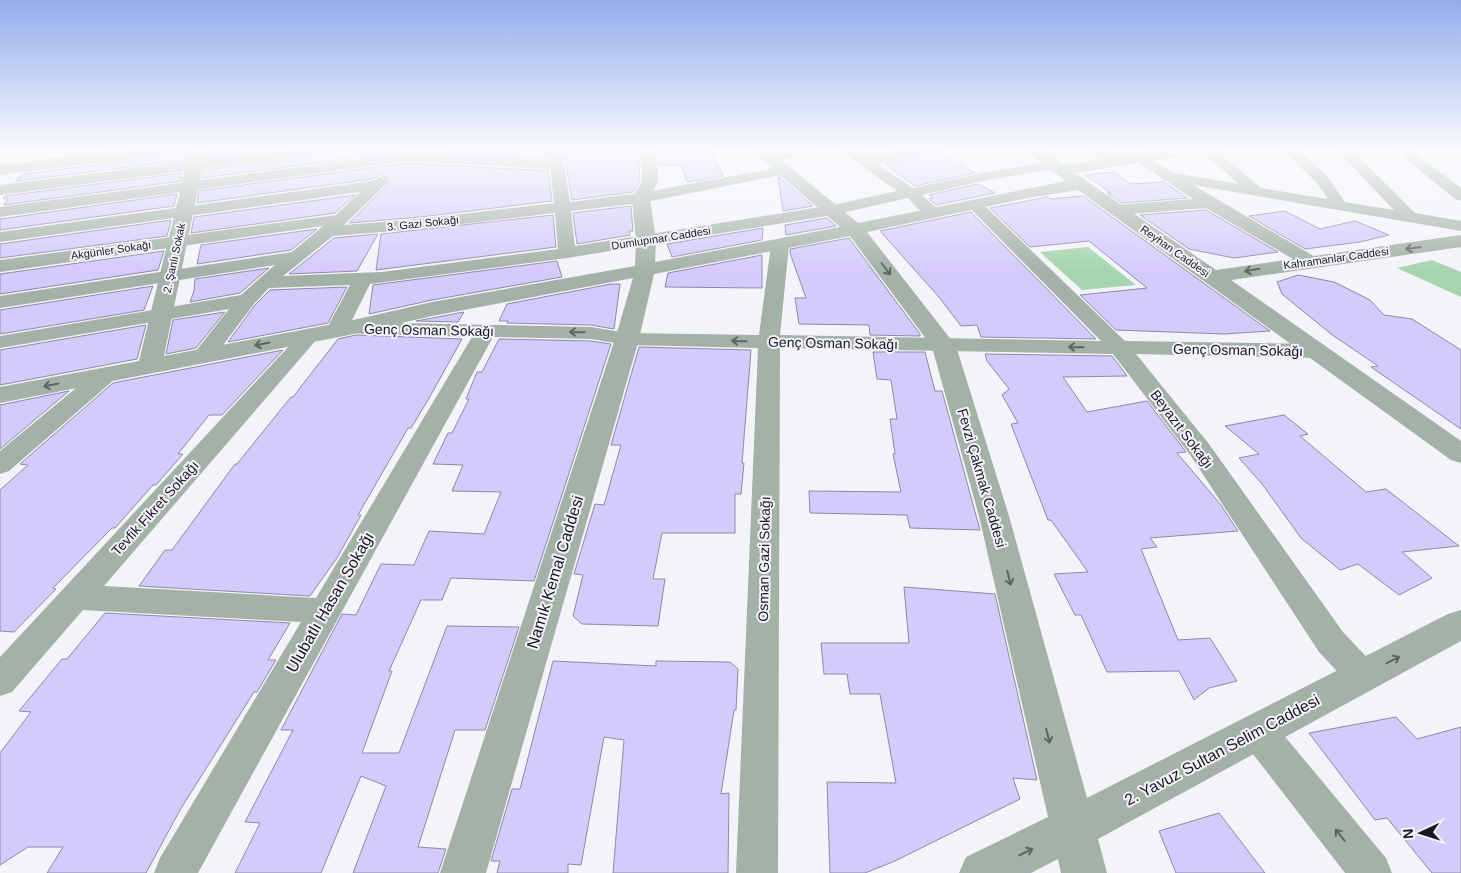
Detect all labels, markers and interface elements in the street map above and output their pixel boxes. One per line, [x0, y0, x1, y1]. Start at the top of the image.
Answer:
street label: 3. Gazi Sokağı [386, 213, 460, 233]
street label: 2. Şanlı Sokak [161, 222, 187, 294]
street label: Reyhan Caddesi [1138, 223, 1212, 279]
street label: Dumlupınar Caddesi [611, 224, 711, 252]
street label: Akgünler Sokağı [70, 238, 152, 262]
one-way arrow [1405, 243, 1421, 253]
street label: Kahramanlar Caddesi [1282, 245, 1390, 271]
one-way arrow [880, 262, 891, 275]
one-way arrow [1244, 266, 1260, 276]
street label: Genç Osman Sokağı [364, 321, 494, 339]
one-way arrow [569, 328, 585, 337]
street label: Genç Osman Sokağı [768, 334, 898, 352]
one-way arrow [731, 336, 747, 346]
one-way arrow [255, 340, 271, 350]
street label: Genç Osman Sokağı [1173, 341, 1303, 359]
one-way arrow [1068, 342, 1084, 352]
one-way arrow [44, 381, 60, 390]
street label: Beyazıt Sokağı [1147, 387, 1217, 471]
street label: Fevzi Çakmak Caddesi [954, 407, 1010, 549]
street label: Tevfik Fikret Sokağı [108, 457, 202, 559]
street label: Namık Kemal Caddesi [524, 493, 586, 651]
street label: Osman Gazi Sokağı [755, 496, 773, 622]
street label: Ulubatlı Hasan Sokağı [283, 529, 377, 675]
one-way arrow [1005, 570, 1014, 586]
one-way arrow [1385, 654, 1400, 664]
street label: 2. Yavuz Sultan Selim Caddesi [1122, 691, 1322, 809]
one-way arrow [1044, 727, 1053, 743]
north arrow [1396, 808, 1446, 858]
text: N [1400, 828, 1416, 840]
one-way arrow [1335, 829, 1346, 842]
one-way arrow [1018, 846, 1033, 856]

